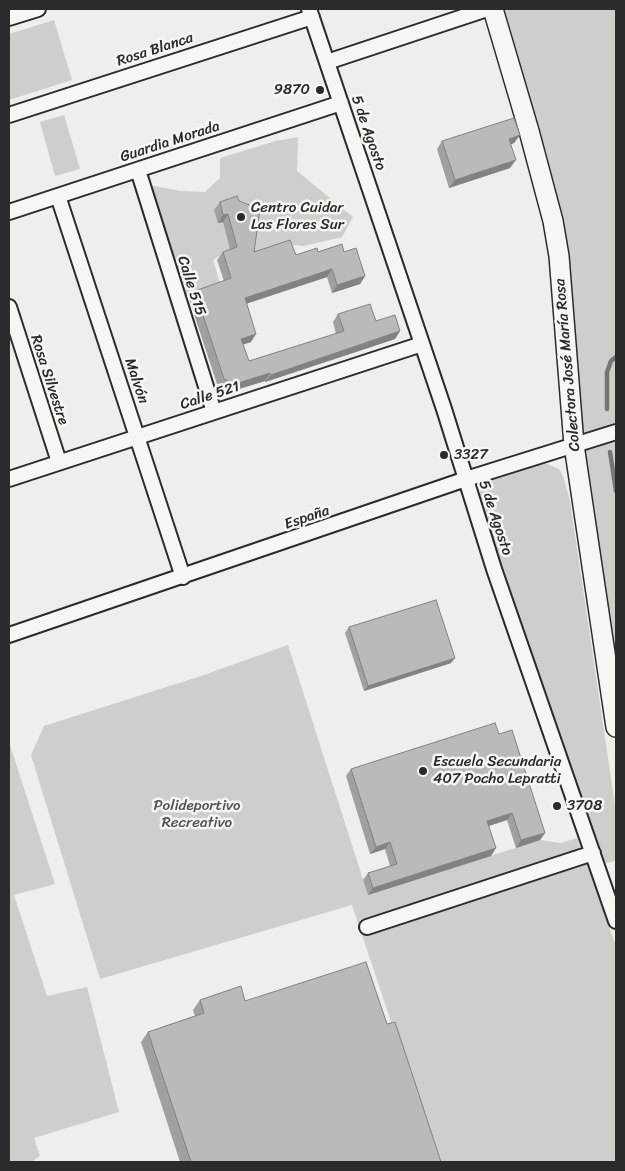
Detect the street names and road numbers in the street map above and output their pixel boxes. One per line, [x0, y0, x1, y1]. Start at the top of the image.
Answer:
street label: Rosa Blanca [114, 29, 196, 71]
street label: 5 de Agosto [347, 93, 389, 173]
street label: Guardia Morada [118, 117, 222, 167]
street label: Calle 515 [173, 254, 209, 318]
street label: Colectora José María Rosa [551, 278, 585, 452]
street label: Rosa Silvestre [26, 333, 72, 427]
street label: Malvón [120, 356, 152, 406]
street label: Calle 521 [178, 378, 242, 414]
street label: 5 de Agosto [474, 478, 516, 558]
street label: España [282, 502, 332, 534]

